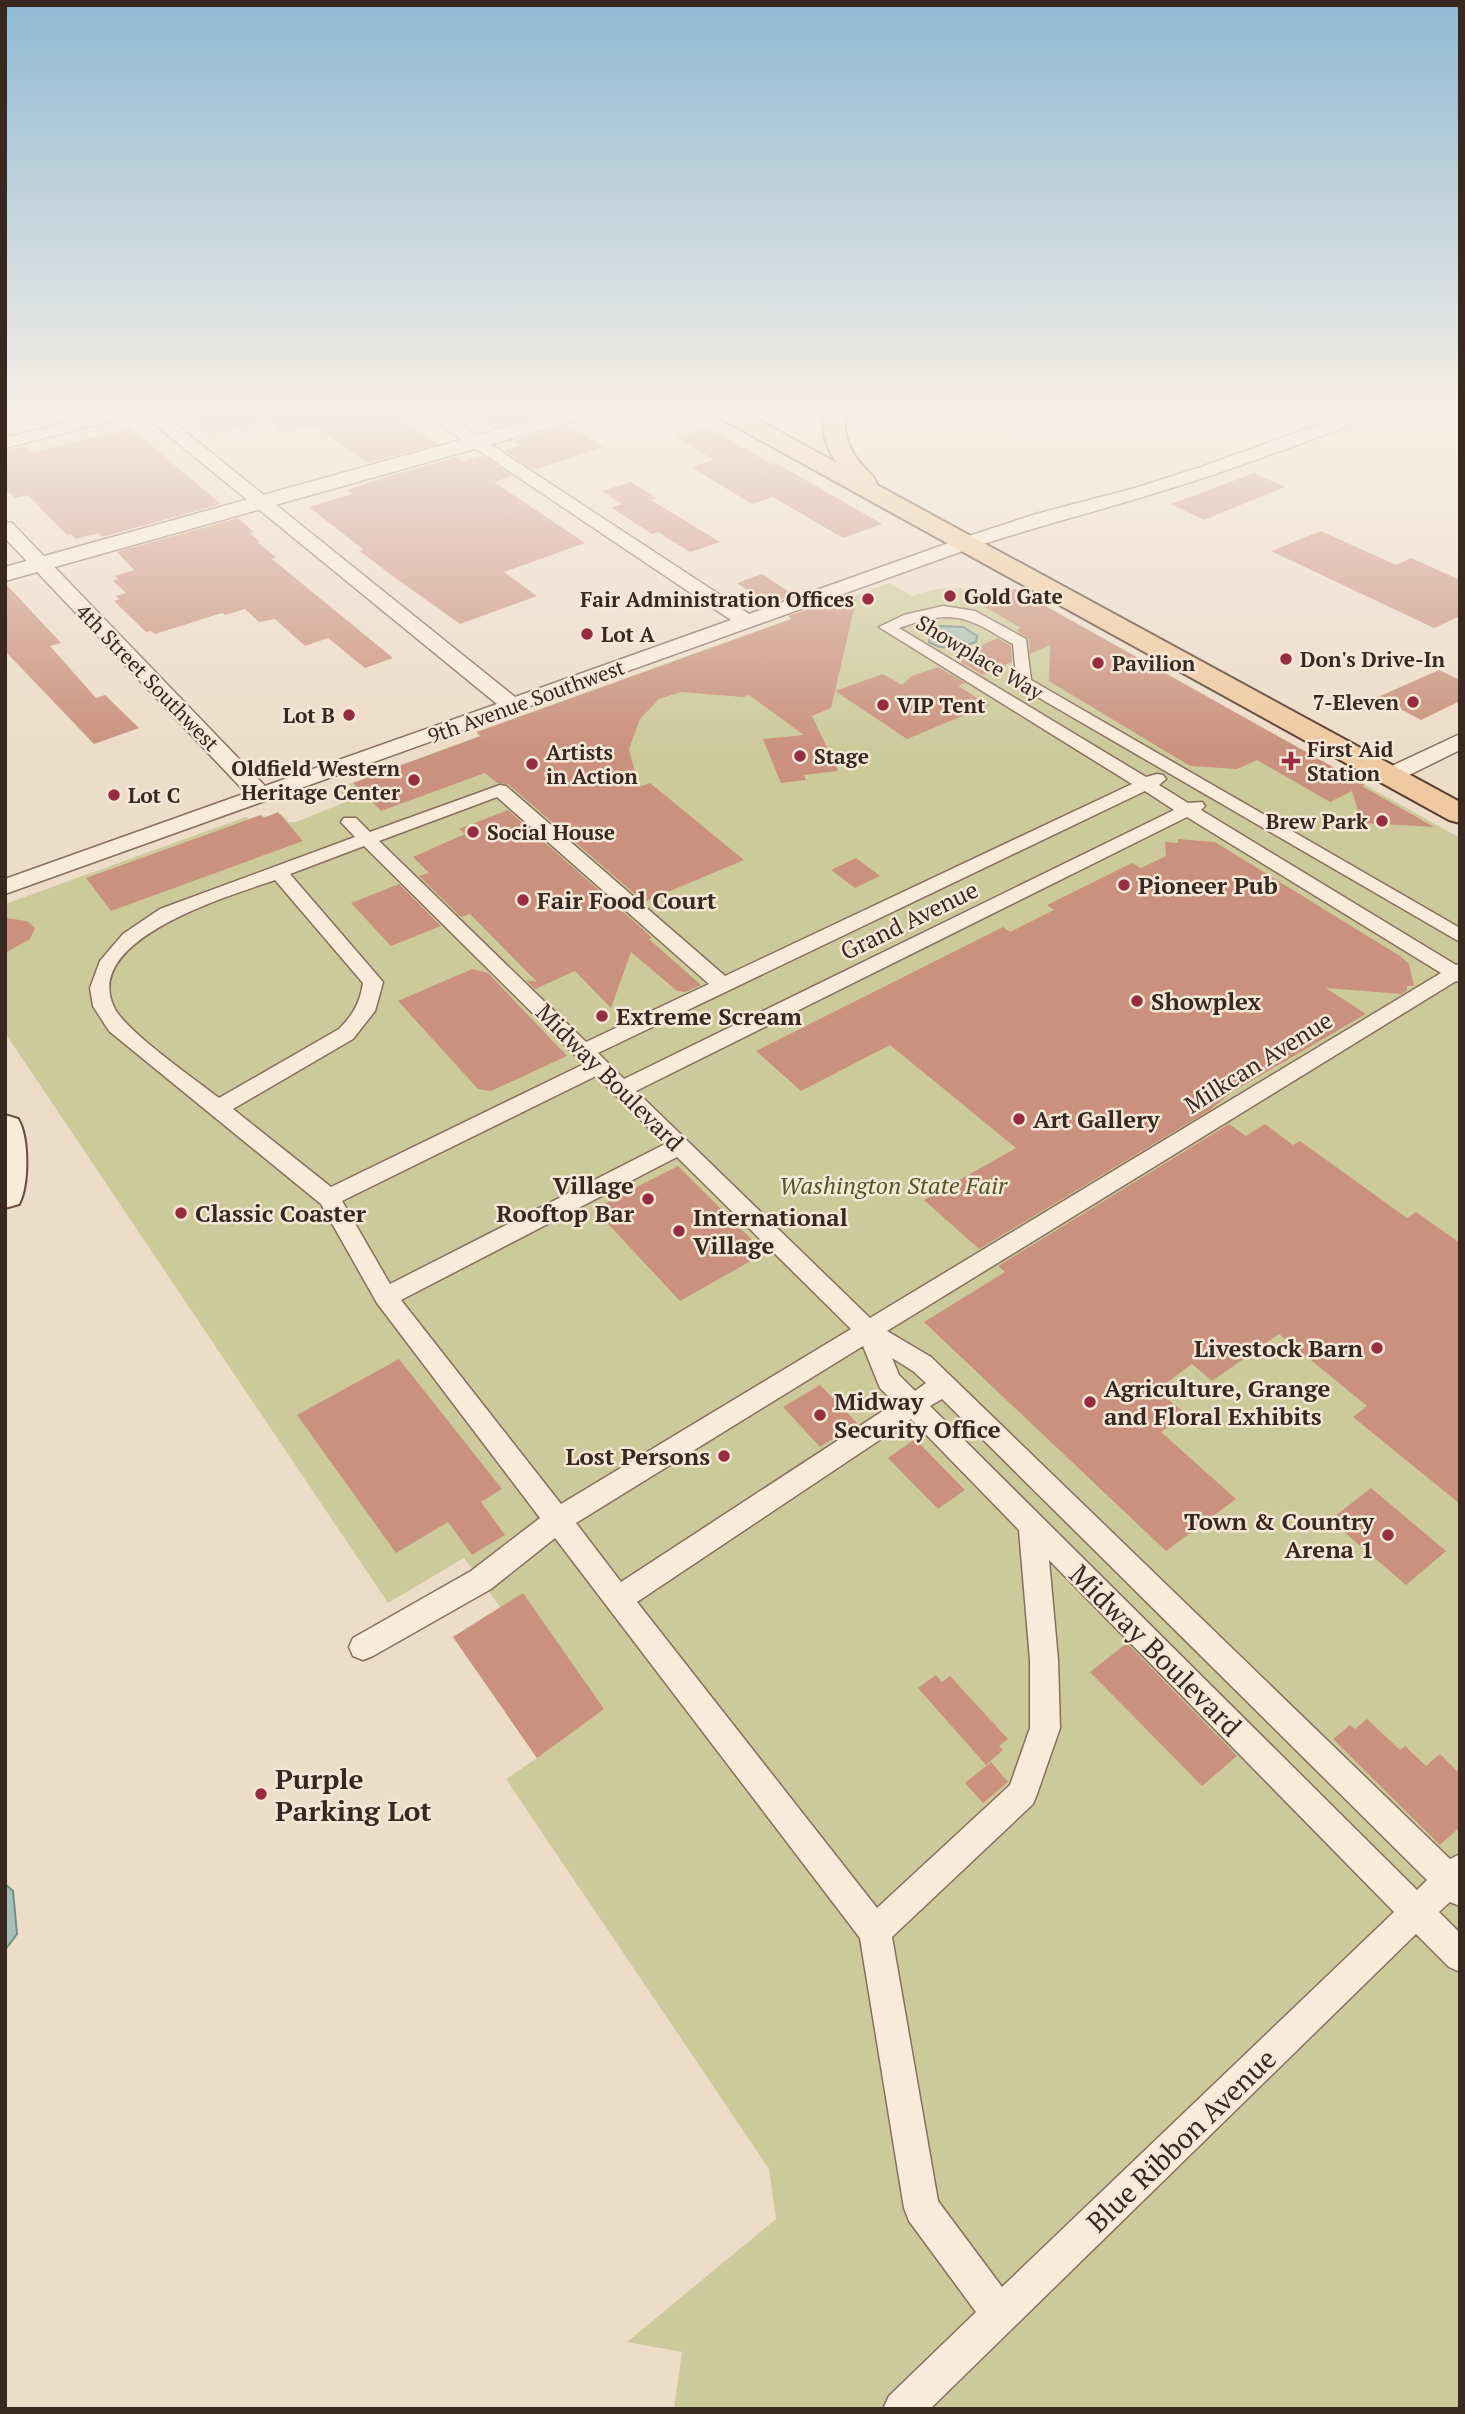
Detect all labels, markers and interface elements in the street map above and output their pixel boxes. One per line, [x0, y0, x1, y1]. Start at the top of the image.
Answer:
place label: Gold Gate [964, 582, 1063, 610]
place label: Fair Administration Offices [580, 585, 854, 613]
marker: Gold Gate [942, 588, 958, 604]
marker: Fair Administration Offices [860, 591, 876, 607]
street label: 4th Street Southwest [70, 597, 226, 757]
street label: Showplace Way [911, 608, 1049, 706]
place label: Lot A [601, 620, 655, 648]
marker: Lot A [579, 626, 595, 642]
place label: Don's Drive-In [1300, 645, 1446, 673]
place label: Pavilion [1112, 649, 1196, 677]
marker: Don's Drive-In [1278, 651, 1294, 667]
street label: 9th Avenue Southwest [424, 652, 628, 750]
marker: Pavilion [1090, 655, 1106, 671]
place label: 7-Eleven [1313, 688, 1399, 716]
place label: VIP Tent [897, 691, 986, 719]
marker: 7-Eleven [1405, 694, 1421, 710]
marker: VIP Tent [875, 697, 891, 713]
place label: Lot B [283, 701, 335, 729]
marker: Lot B [341, 707, 357, 723]
place label: First Aid Station [1307, 735, 1394, 787]
place label: Artists in Action [546, 738, 638, 790]
place label: Stage [814, 742, 869, 770]
marker: Stage [792, 748, 808, 764]
marker: First Aid Station [1281, 751, 1301, 771]
place label: Oldfield Western Heritage Center [231, 754, 400, 806]
marker: Artists in Action [524, 756, 540, 772]
marker: Oldfield Western Heritage Center [406, 772, 422, 788]
place label: Lot C [128, 781, 180, 809]
marker: Lot C [106, 787, 122, 803]
place label: Brew Park [1266, 807, 1369, 835]
marker: Brew Park [1374, 813, 1390, 829]
place label: Social House [487, 818, 615, 846]
marker: Social House [465, 824, 481, 840]
place label: Pioneer Pub [1138, 869, 1278, 901]
street label: Grand Avenue [835, 873, 983, 967]
marker: Pioneer Pub [1116, 877, 1132, 893]
place label: Fair Food Court [537, 884, 717, 916]
marker: Fair Food Court [515, 892, 531, 908]
place label: Showplex [1151, 985, 1262, 1017]
marker: Showplex [1129, 993, 1145, 1009]
street label: Midway Boulevard [529, 996, 691, 1158]
place label: Extreme Scream [616, 1000, 802, 1032]
street label: Milkcan Avenue [1178, 1004, 1338, 1120]
marker: Extreme Scream [594, 1008, 610, 1024]
place label: Art Gallery [1033, 1103, 1161, 1135]
marker: Art Gallery [1011, 1111, 1027, 1127]
place label: Village Rooftop Bar [496, 1169, 635, 1229]
park label: Washington State Fair [779, 1169, 1009, 1201]
marker: Village Rooftop Bar [640, 1191, 656, 1207]
place label: Classic Coaster [195, 1197, 367, 1229]
place label: International Village [693, 1201, 848, 1261]
marker: Classic Coaster [173, 1205, 189, 1221]
marker: International Village [671, 1223, 687, 1239]
place label: Livestock Barn [1194, 1332, 1364, 1364]
marker: Livestock Barn [1369, 1340, 1385, 1356]
place label: Agriculture, Grange and Floral Exhibits [1104, 1372, 1330, 1432]
place label: Midway Security Office [834, 1385, 1001, 1445]
marker: Agriculture, Grange and Floral Exhibits [1082, 1394, 1098, 1410]
marker: Midway Security Office [812, 1407, 828, 1423]
place label: Lost Persons [566, 1440, 710, 1472]
marker: Lost Persons [716, 1448, 732, 1464]
place label: Town & Country Arena 1 [1184, 1505, 1375, 1565]
marker: Town & Country Arena 1 [1380, 1527, 1396, 1543]
street label: Midway Boulevard [1062, 1556, 1250, 1744]
place label: Purple Parking Lot [275, 1760, 431, 1829]
marker: Purple Parking Lot [253, 1786, 269, 1802]
street label: Blue Ribbon Avenue [1078, 2040, 1284, 2240]

